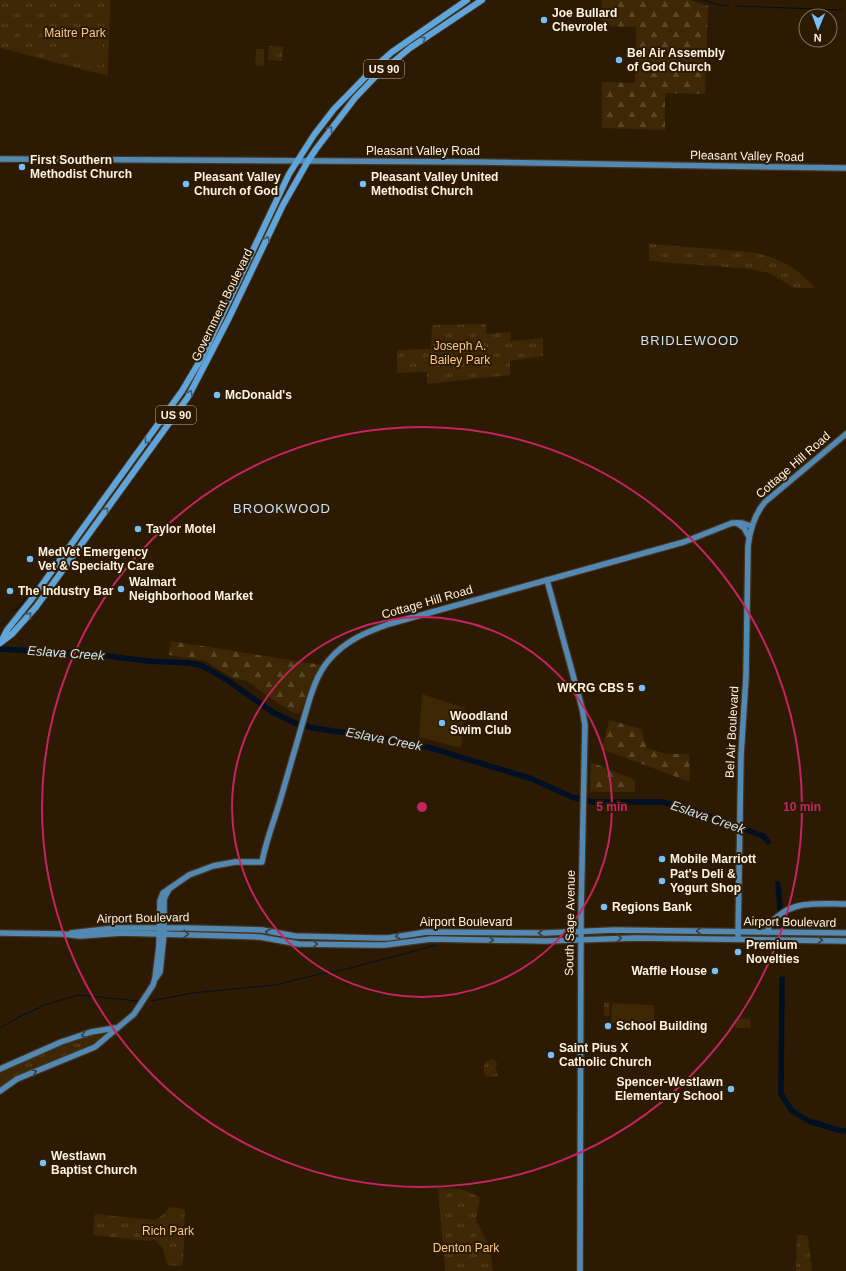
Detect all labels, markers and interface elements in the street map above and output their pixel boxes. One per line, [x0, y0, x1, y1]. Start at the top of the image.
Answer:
place label: Joe Bullard Chevrolet [552, 6, 617, 34]
north arrow [798, 8, 838, 48]
marker: Joe Bullard Chevrolet [539, 15, 549, 25]
park label: Maitre Park [44, 26, 107, 40]
text: N [814, 32, 822, 44]
one-way arrow [419, 37, 426, 44]
place label: Bel Air Assembly of God Church [627, 46, 725, 74]
marker: Bel Air Assembly of God Church [614, 55, 624, 65]
road number: US 90 [364, 60, 404, 78]
one-way arrow [326, 127, 333, 134]
street label: Pleasant Valley Road [366, 144, 480, 158]
street label: Pleasant Valley Road [690, 148, 804, 164]
place label: First Southern Methodist Church [30, 153, 132, 181]
marker: First Southern Methodist Church [17, 162, 27, 172]
place label: Pleasant Valley Church of God [194, 170, 281, 198]
place label: Pleasant Valley United Methodist Church [371, 170, 498, 198]
marker: Pleasant Valley Church of God [181, 179, 191, 189]
marker: Pleasant Valley United Methodist Church [358, 179, 368, 189]
one-way arrow [262, 236, 269, 243]
street label: Government Boulevard [189, 246, 255, 364]
district label: BRIDLEWOOD [641, 333, 739, 348]
park label: Joseph A. Bailey Park [430, 339, 491, 367]
place label: McDonald's [225, 388, 292, 402]
one-way arrow [186, 390, 193, 397]
marker: McDonald's [212, 390, 222, 400]
road number: US 90 [156, 406, 196, 424]
street label: Cottage Hill Road [753, 429, 833, 501]
one-way arrow [144, 437, 152, 444]
district label: BROOKWOOD [233, 501, 331, 516]
one-way arrow [101, 507, 109, 514]
place label: Taylor Motel [146, 522, 216, 536]
marker: Taylor Motel [133, 524, 143, 534]
place label: MedVet Emergency Vet & Specialty Care [38, 545, 154, 573]
marker: MedVet Emergency Vet & Specialty Care [25, 554, 35, 564]
place label: Walmart Neighborhood Market [129, 575, 253, 603]
street label: Cottage Hill Road [380, 582, 474, 622]
place label: The Industry Bar [18, 584, 114, 598]
marker: Walmart Neighborhood Market [116, 584, 126, 594]
marker: The Industry Bar [5, 586, 15, 596]
one-way arrow [25, 612, 32, 620]
water label: Eslava Creek [27, 643, 107, 663]
place label: WKRG CBS 5 [557, 681, 634, 695]
marker: WKRG CBS 5 [637, 683, 647, 693]
street label: Bel Air Boulevard [723, 686, 741, 778]
place label: Woodland Swim Club [450, 709, 511, 737]
marker: Woodland Swim Club [437, 718, 447, 728]
water label: Eslava Creek [345, 724, 425, 754]
water label: Eslava Creek [669, 797, 748, 837]
centre of rings [415, 800, 429, 814]
text: 5 min [596, 800, 628, 814]
text: 10 min [783, 800, 821, 814]
place label: Mobile Marriott [670, 852, 756, 866]
marker: Mobile Marriott [657, 854, 667, 864]
place label: Pat's Deli & Yogurt Shop [670, 867, 741, 895]
street label: South Sage Avenue [562, 870, 578, 976]
marker: Pat's Deli & Yogurt Shop [657, 876, 667, 886]
place label: Regions Bank [612, 900, 692, 914]
marker: Regions Bank [599, 902, 609, 912]
street label: Airport Boulevard [97, 910, 189, 926]
street label: Airport Boulevard [744, 914, 836, 930]
street label: Airport Boulevard [420, 915, 512, 929]
one-way arrow [696, 927, 702, 936]
one-way arrow [265, 928, 271, 936]
one-way arrow [538, 929, 544, 937]
one-way arrow [183, 930, 189, 939]
one-way arrow [395, 931, 401, 940]
one-way arrow [616, 934, 622, 942]
one-way arrow [488, 936, 494, 944]
one-way arrow [817, 936, 823, 944]
place label: Premium Novelties [746, 938, 800, 966]
one-way arrow [312, 940, 318, 948]
marker: Premium Novelties [733, 947, 743, 957]
place label: Waffle House [631, 964, 707, 978]
marker: Waffle House [710, 966, 720, 976]
place label: School Building [616, 1019, 707, 1033]
marker: School Building [603, 1021, 613, 1031]
one-way arrow [80, 1030, 87, 1039]
place label: Saint Pius X Catholic Church [559, 1041, 652, 1069]
marker: Saint Pius X Catholic Church [546, 1050, 556, 1060]
one-way arrow [31, 1069, 38, 1077]
place label: Spencer-Westlawn Elementary School [615, 1075, 723, 1103]
marker: Spencer-Westlawn Elementary School [726, 1084, 736, 1094]
place label: Westlawn Baptist Church [51, 1149, 137, 1177]
marker: Westlawn Baptist Church [38, 1158, 48, 1168]
park label: Rich Park [142, 1224, 195, 1238]
park label: Denton Park [433, 1241, 500, 1255]

